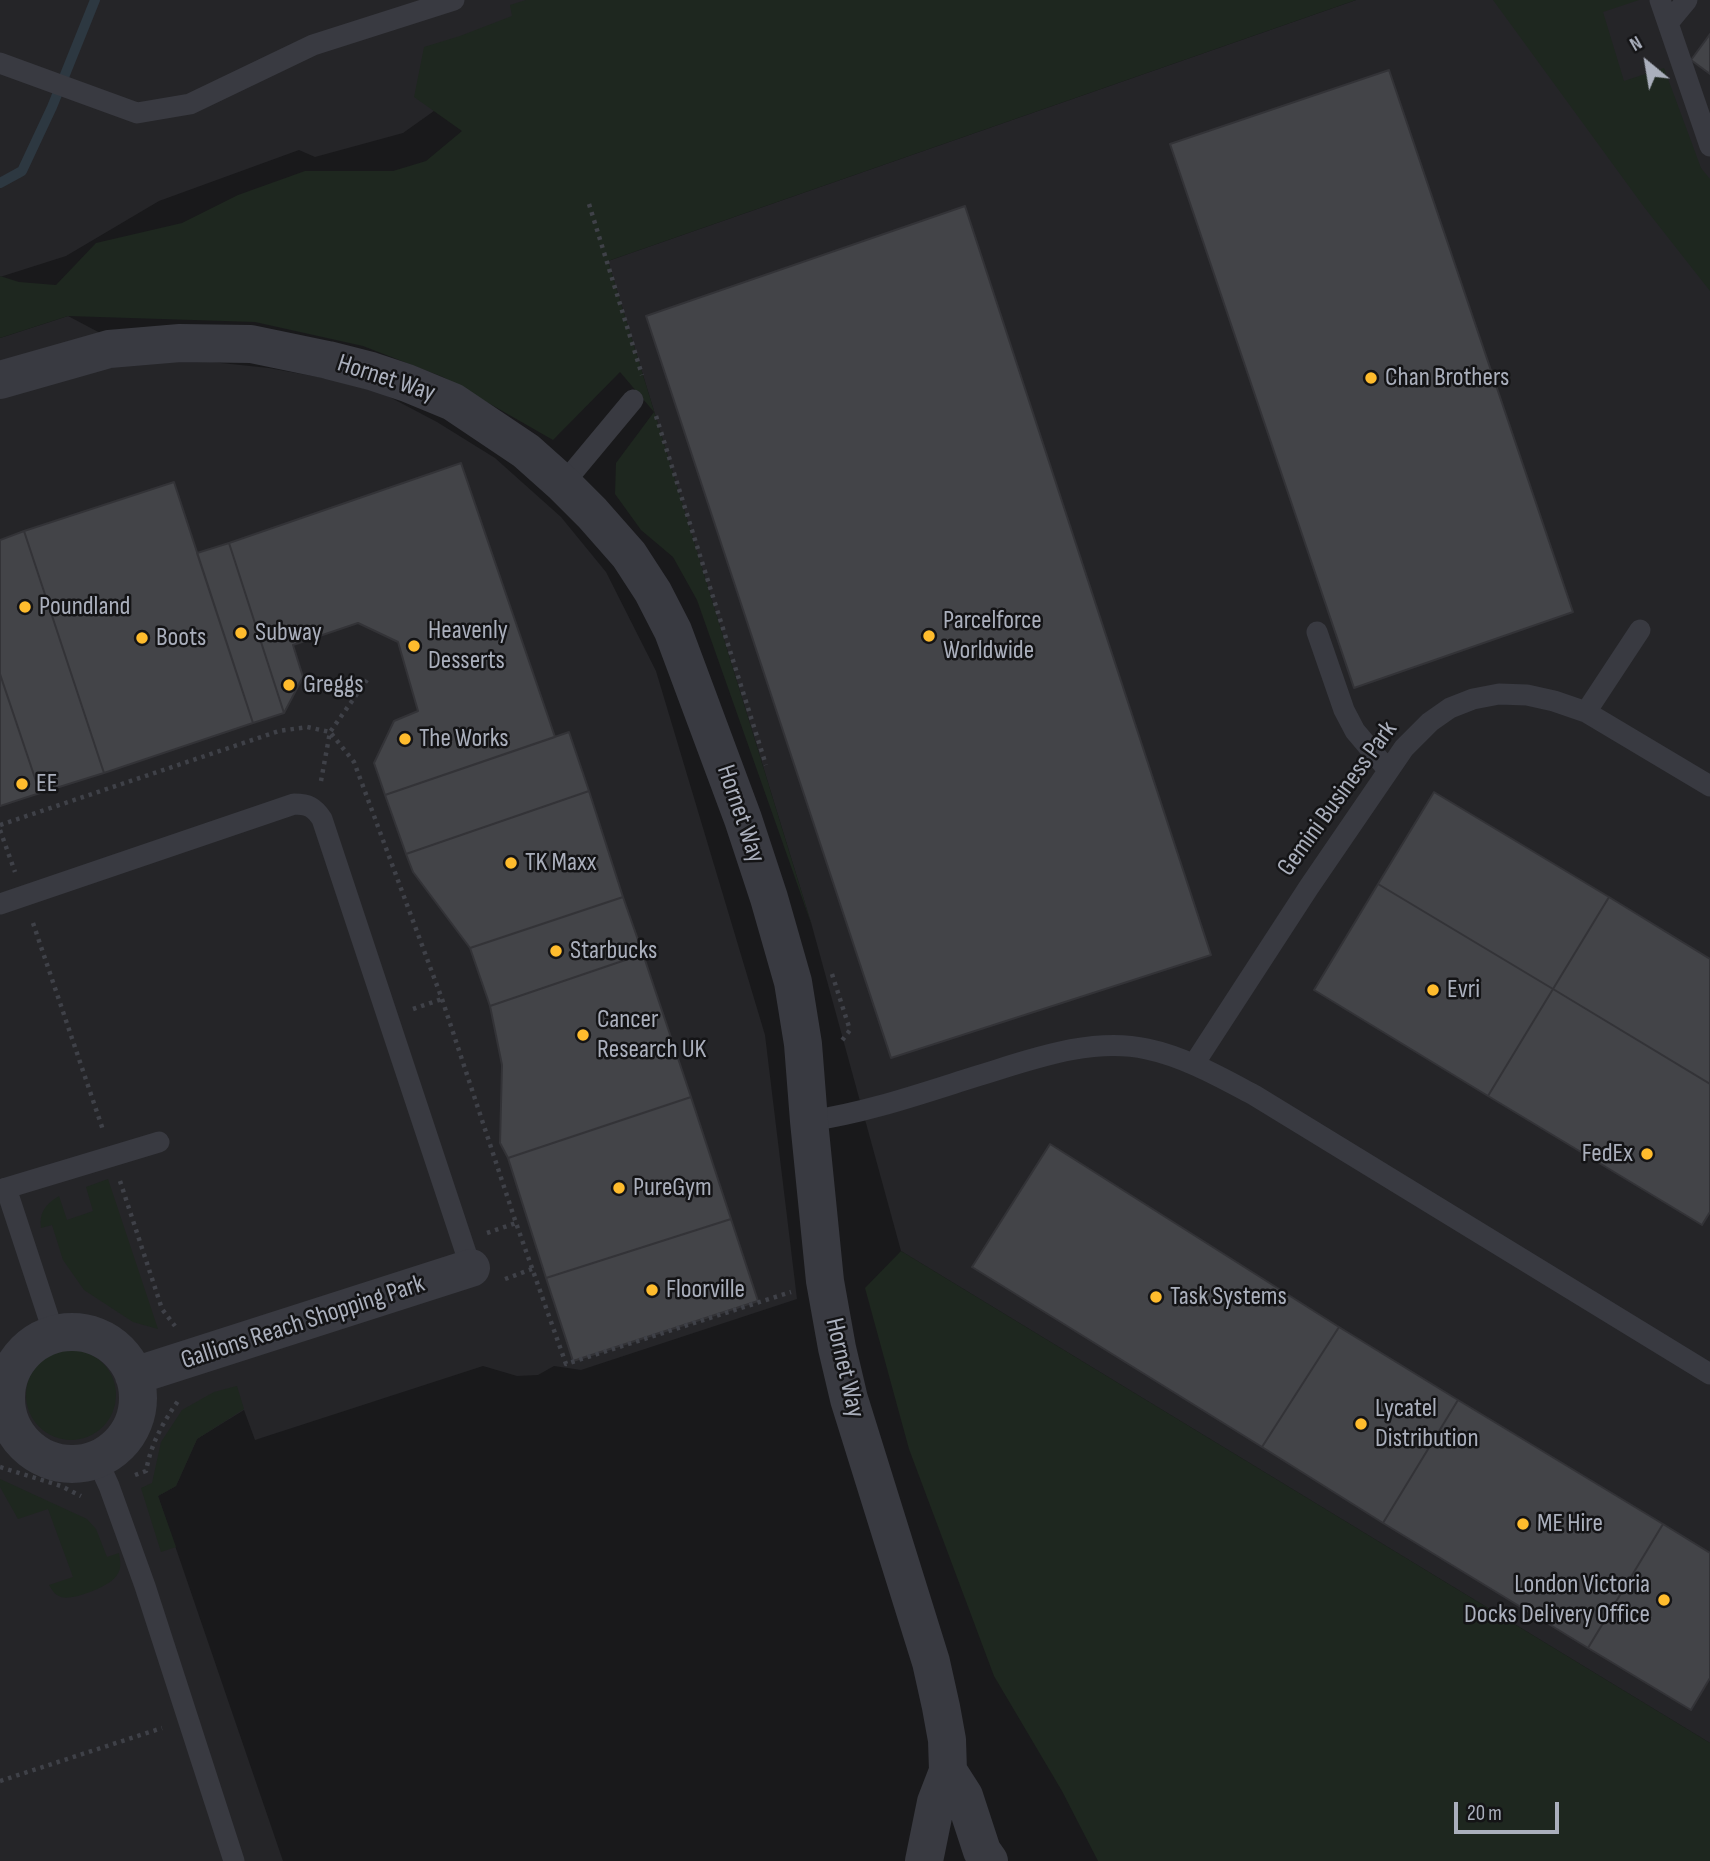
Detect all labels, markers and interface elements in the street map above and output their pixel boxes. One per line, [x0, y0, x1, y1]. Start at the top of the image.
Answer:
north arrow [1612, 28, 1682, 98]
text: N [1626, 32, 1646, 57]
street label: Hornet Way [333, 349, 439, 409]
place label: Chan Brothers [1385, 362, 1509, 394]
marker: Chan Brothers [1363, 370, 1379, 386]
place label: Poundland [39, 591, 130, 623]
marker: Poundland [17, 599, 33, 615]
place label: Parcelforce Worldwide [943, 605, 1042, 666]
place label: Heavenly Desserts [428, 615, 508, 676]
place label: Subway [255, 617, 322, 649]
place label: Boots [156, 622, 206, 654]
marker: Subway [233, 625, 249, 641]
marker: Parcelforce Worldwide [921, 628, 937, 644]
marker: Boots [134, 630, 150, 646]
marker: Heavenly Desserts [406, 638, 422, 654]
place label: Greggs [303, 669, 364, 701]
marker: Greggs [281, 677, 297, 693]
street label: Gemini Business Park [1271, 715, 1405, 883]
place label: The Works [419, 723, 509, 755]
marker: The Works [397, 731, 413, 747]
street label: Hornet Way [709, 761, 771, 867]
place label: EE [36, 768, 57, 800]
marker: EE [14, 776, 30, 792]
place label: TK Maxx [525, 847, 596, 879]
marker: TK Maxx [503, 855, 519, 871]
place label: Starbucks [570, 935, 657, 967]
marker: Starbucks [548, 943, 564, 959]
place label: Evri [1447, 974, 1480, 1006]
marker: Evri [1425, 982, 1441, 998]
place label: Cancer Research UK [597, 1004, 706, 1066]
marker: Cancer Research UK [575, 1027, 591, 1043]
place label: FedEx [1582, 1138, 1633, 1170]
marker: FedEx [1639, 1146, 1655, 1162]
place label: PureGym [633, 1172, 712, 1204]
marker: PureGym [611, 1180, 627, 1196]
street label: Gallions Reach Shopping Park [177, 1269, 429, 1377]
place label: Floorville [666, 1274, 745, 1306]
place label: Task Systems [1170, 1281, 1287, 1313]
marker: Floorville [644, 1282, 660, 1298]
marker: Task Systems [1148, 1289, 1164, 1305]
street label: Hornet Way [817, 1315, 871, 1421]
place label: Lycatel Distribution [1375, 1393, 1479, 1454]
marker: Lycatel Distribution [1353, 1416, 1369, 1432]
place label: ME Hire [1537, 1508, 1603, 1540]
marker: ME Hire [1515, 1516, 1531, 1532]
place label: London Victoria Docks Delivery Office [1464, 1569, 1650, 1630]
marker: London Victoria Docks Delivery Office [1656, 1592, 1672, 1608]
scale bar [1458, 1787, 1563, 1831]
text: 20 m [1467, 1801, 1502, 1826]

